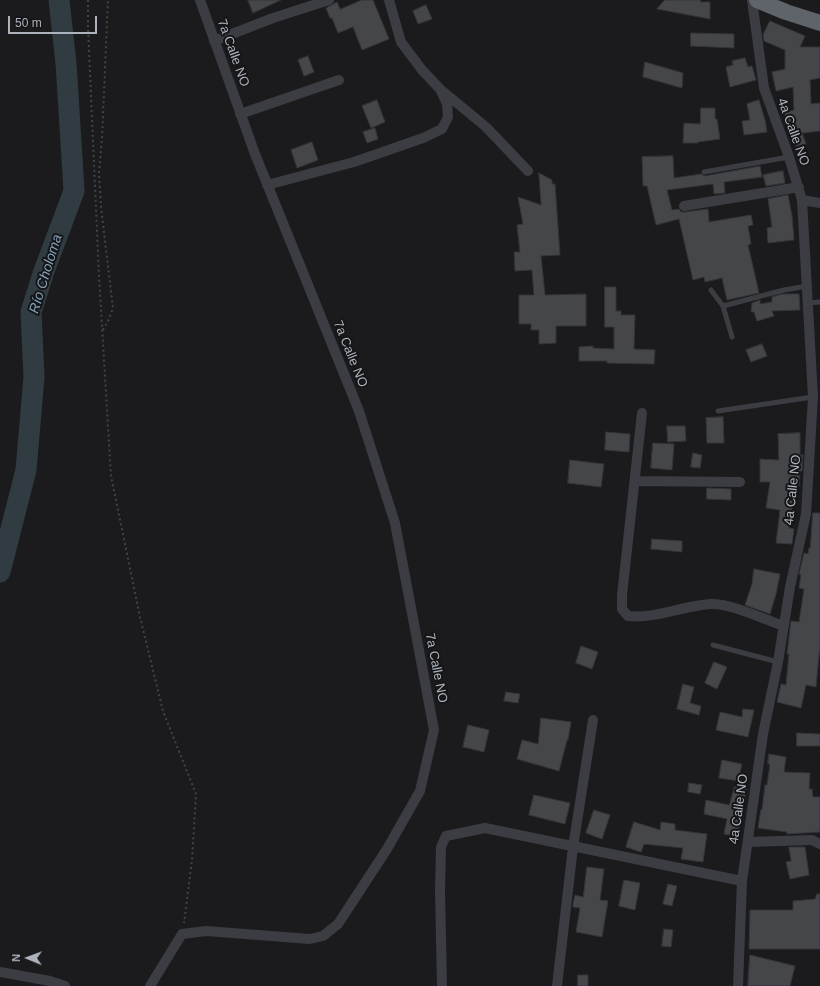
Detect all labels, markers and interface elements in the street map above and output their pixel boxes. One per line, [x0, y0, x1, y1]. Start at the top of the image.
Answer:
scale bar [10, 8, 99, 34]
text: 50 m [15, 16, 42, 30]
street label: 7a Calle NO [214, 17, 252, 89]
street label: 4a Calle NO [774, 96, 812, 168]
water label: Río Choloma [26, 232, 66, 316]
street label: 7a Calle NO [330, 318, 370, 390]
street label: 4a Calle NO [782, 454, 804, 526]
street label: 7a Calle NO [422, 632, 450, 704]
street label: 4a Calle NO [726, 773, 752, 845]
north arrow [8, 938, 48, 978]
text: N [10, 954, 22, 962]

